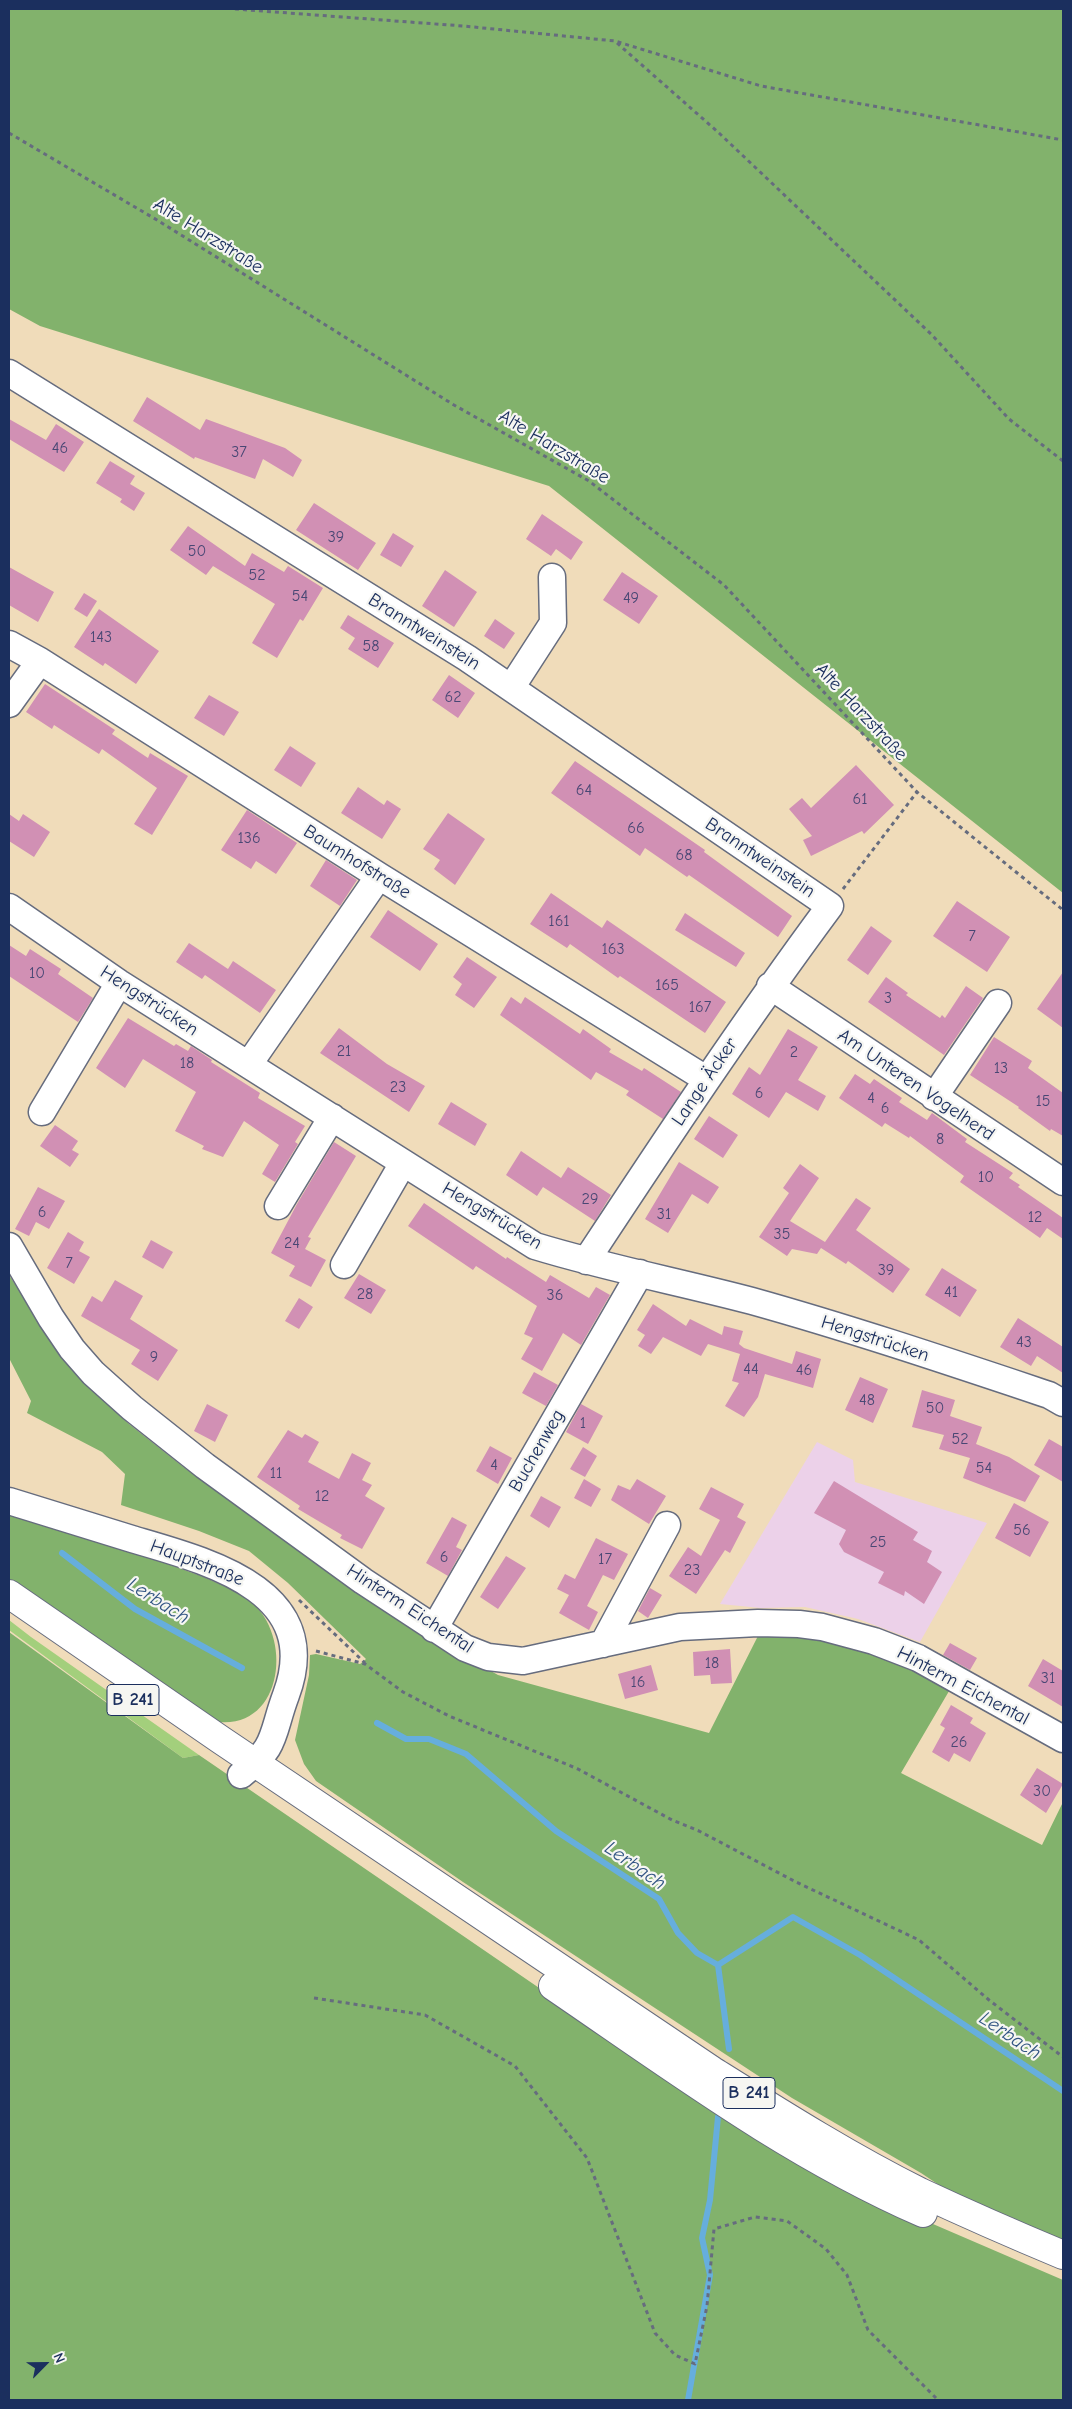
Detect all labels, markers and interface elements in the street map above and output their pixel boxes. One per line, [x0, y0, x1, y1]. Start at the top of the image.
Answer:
street label: Alte Harzstraße [149, 193, 267, 279]
street label: Alte Harzstraße [495, 405, 613, 489]
house number: 46 [52, 438, 68, 458]
house number: 37 [231, 442, 247, 462]
house number: 39 [328, 527, 344, 547]
house number: 50 [188, 541, 206, 561]
house number: 52 [248, 565, 266, 585]
house number: 54 [292, 586, 308, 606]
street label: Branntweinstein [364, 588, 484, 676]
house number: 49 [623, 588, 639, 608]
house number: 143 [90, 627, 112, 647]
house number: 58 [363, 636, 379, 656]
street label: Alte Harzstraße [810, 658, 912, 766]
house number: 62 [444, 687, 462, 707]
house number: 64 [576, 780, 592, 800]
house number: 61 [852, 789, 868, 809]
street label: Branntweinstein [701, 813, 819, 903]
house number: 66 [627, 818, 645, 838]
street label: Baumhofstraße [299, 820, 415, 904]
house number: 136 [237, 828, 261, 848]
house number: 68 [676, 845, 692, 865]
house number: 161 [548, 911, 570, 931]
house number: 7 [968, 926, 976, 946]
house number: 163 [601, 939, 625, 959]
street label: Hengstrücken [96, 961, 202, 1041]
house number: 10 [29, 963, 45, 983]
house number: 165 [655, 975, 679, 995]
house number: 3 [884, 988, 892, 1008]
house number: 167 [689, 997, 711, 1017]
street label: Am Unteren Vogelherd [833, 1024, 999, 1146]
street label: Lange Äcker [667, 1034, 743, 1130]
house number: 21 [337, 1041, 351, 1061]
house number: 2 [790, 1042, 798, 1062]
house number: 18 [180, 1053, 194, 1073]
house number: 13 [994, 1058, 1008, 1078]
house number: 23 [390, 1077, 406, 1097]
house number: 6 [755, 1083, 763, 1103]
house number: 4 [867, 1088, 875, 1108]
house number: 15 [1035, 1091, 1051, 1111]
house number: 6 [881, 1098, 889, 1118]
house number: 8 [936, 1129, 944, 1149]
house number: 10 [978, 1167, 994, 1187]
street label: Hengstrücken [438, 1177, 546, 1255]
house number: 29 [582, 1189, 598, 1209]
house number: 6 [38, 1202, 46, 1222]
house number: 31 [657, 1204, 671, 1224]
house number: 12 [1028, 1207, 1042, 1227]
house number: 35 [774, 1224, 790, 1244]
house number: 24 [284, 1233, 300, 1253]
house number: 7 [65, 1253, 73, 1273]
house number: 39 [878, 1260, 894, 1280]
house number: 41 [944, 1282, 958, 1302]
house number: 28 [357, 1284, 373, 1304]
house number: 36 [547, 1285, 563, 1305]
street label: Hengstrücken [818, 1311, 932, 1367]
house number: 43 [1016, 1332, 1032, 1352]
house number: 9 [150, 1347, 158, 1367]
house number: 44 [743, 1359, 759, 1379]
house number: 46 [796, 1360, 812, 1380]
house number: 48 [859, 1390, 875, 1410]
house number: 50 [926, 1398, 944, 1418]
street label: Buchenweg [504, 1406, 570, 1496]
house number: 1 [580, 1413, 586, 1433]
house number: 52 [951, 1429, 969, 1449]
house number: 4 [490, 1455, 498, 1475]
house number: 54 [976, 1458, 992, 1478]
house number: 11 [270, 1463, 282, 1483]
house number: 12 [315, 1486, 329, 1506]
house number: 56 [1013, 1520, 1031, 1540]
house number: 25 [869, 1532, 887, 1552]
street label: Hauptstraße [147, 1535, 247, 1591]
house number: 6 [440, 1547, 448, 1567]
house number: 17 [598, 1549, 612, 1569]
street label: Hinterm Eichental [342, 1560, 478, 1658]
house number: 23 [684, 1560, 700, 1580]
water label: Lerbach [122, 1572, 194, 1630]
street label: Hinterm Eichental [893, 1642, 1033, 1730]
house number: 18 [705, 1653, 719, 1673]
house number: 31 [1041, 1668, 1055, 1688]
house number: 16 [630, 1672, 646, 1692]
road number: B 241 [107, 1684, 159, 1716]
house number: 26 [950, 1732, 968, 1752]
house number: 30 [1033, 1781, 1051, 1801]
water label: Lerbach [600, 1836, 670, 1896]
water label: Lerbach [975, 2007, 1045, 2065]
road number: B 241 [723, 2078, 775, 2108]
north arrow [20, 2339, 70, 2389]
text: N [50, 2350, 69, 2365]

